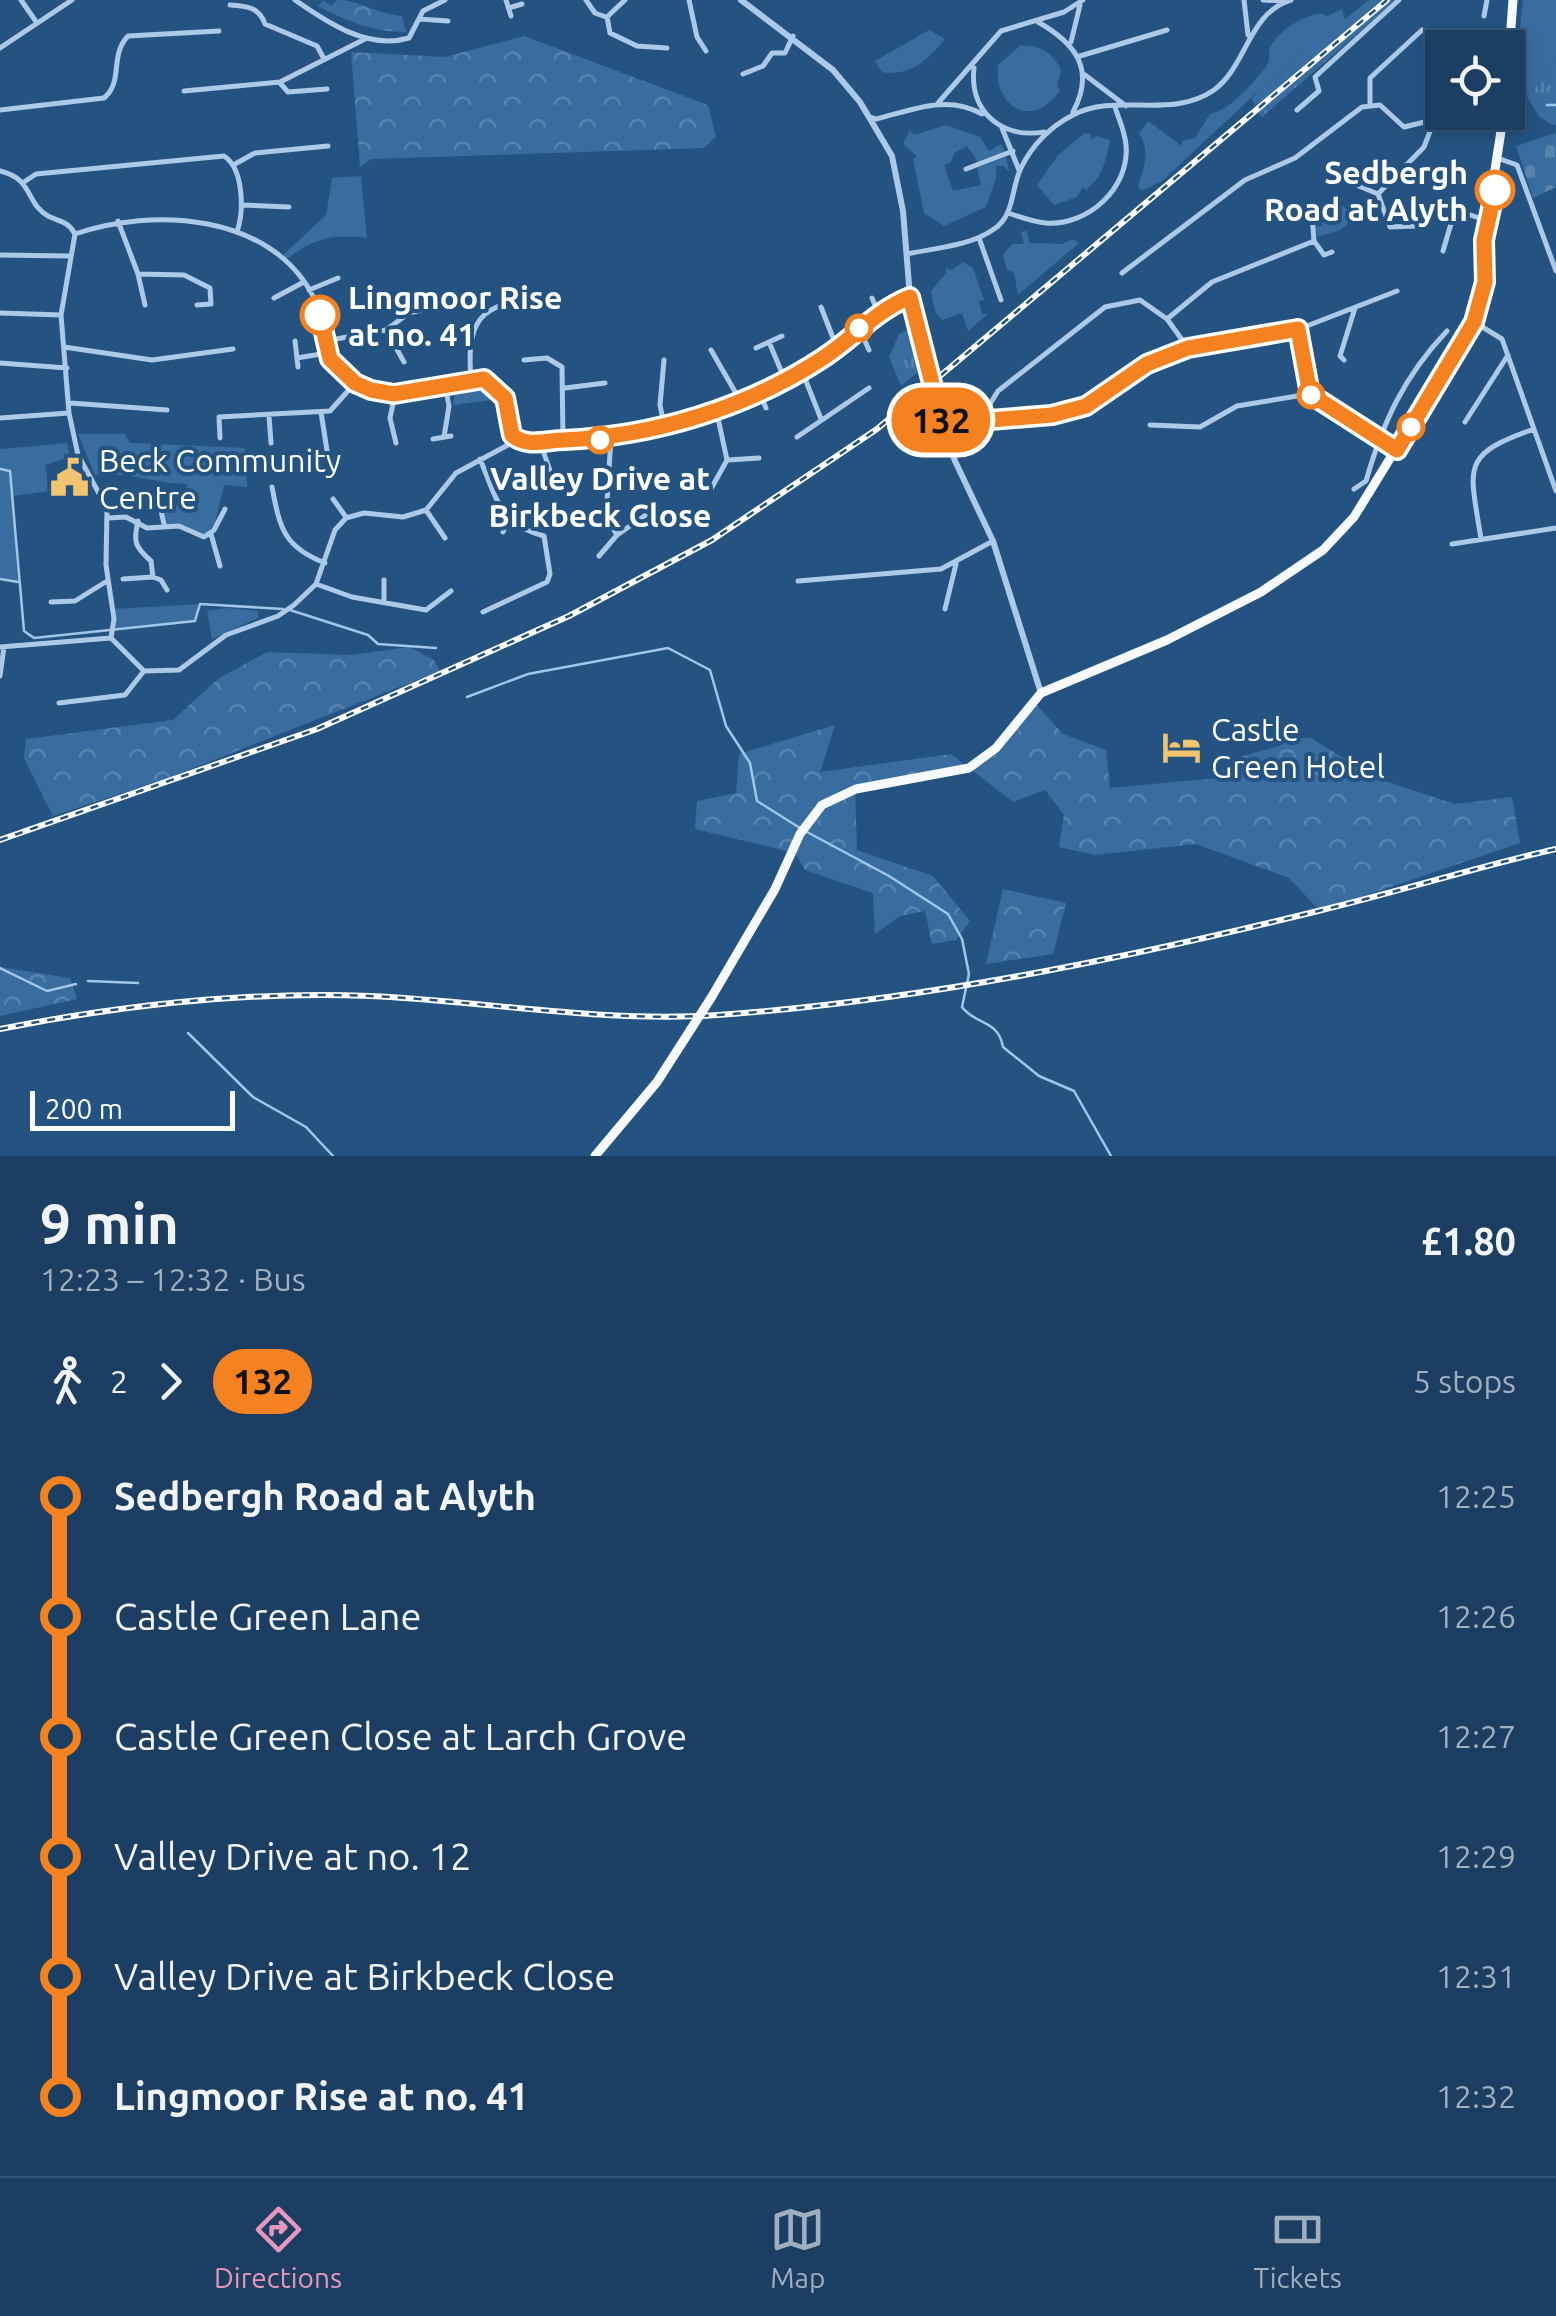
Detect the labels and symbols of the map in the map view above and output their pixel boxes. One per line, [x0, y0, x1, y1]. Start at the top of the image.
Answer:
place label: Sedbergh Road at Alyth [1264, 154, 1468, 227]
marker: Sedbergh Road at Alyth [1476, 171, 1514, 209]
place label: Lingmoor Rise at no. 41 [348, 279, 562, 352]
marker: Lingmoor Rise at no. 41 [301, 296, 339, 334]
unlabelled marker [846, 315, 872, 341]
unlabelled marker [1298, 382, 1324, 408]
line badge: 132 [884, 388, 998, 452]
unlabelled marker [1398, 414, 1424, 440]
marker: Valley Drive at Birkbeck Close [587, 427, 613, 453]
place label: Beck Community Centre [99, 442, 341, 515]
public building icon: Beck Community Centre [48, 457, 90, 499]
place label: Valley Drive at Birkbeck Close [488, 460, 712, 533]
place label: Castle Green Hotel [1211, 711, 1385, 784]
hotel icon: Castle Green Hotel [1160, 726, 1202, 768]
scale bar [30, 1086, 235, 1130]

